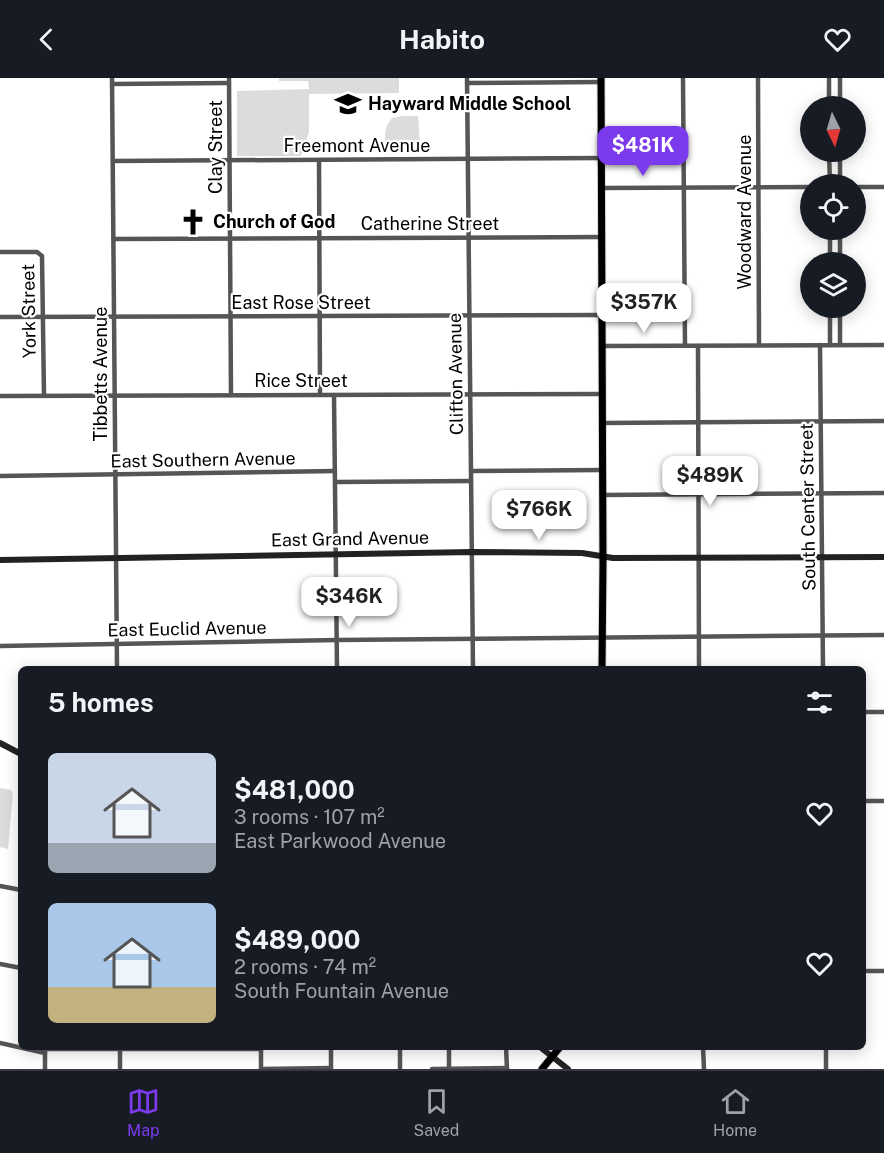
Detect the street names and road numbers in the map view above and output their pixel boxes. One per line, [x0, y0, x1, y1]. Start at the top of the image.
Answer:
street label: Clay Street [205, 100, 226, 194]
street label: Woodward Avenue [734, 134, 755, 290]
street label: Freemont Avenue [284, 135, 430, 156]
street label: Catherine Street [361, 213, 499, 234]
street label: York Street [17, 264, 40, 358]
street label: East Rose Street [231, 292, 371, 313]
street label: Tibbetts Avenue [90, 307, 111, 441]
street label: Clifton Avenue [444, 313, 467, 435]
street label: Rice Street [254, 370, 348, 391]
street label: South Center Street [796, 423, 819, 591]
street label: East Southern Avenue [110, 447, 296, 472]
street label: East Grand Avenue [271, 527, 429, 550]
street label: East Euclid Avenue [107, 617, 267, 640]

